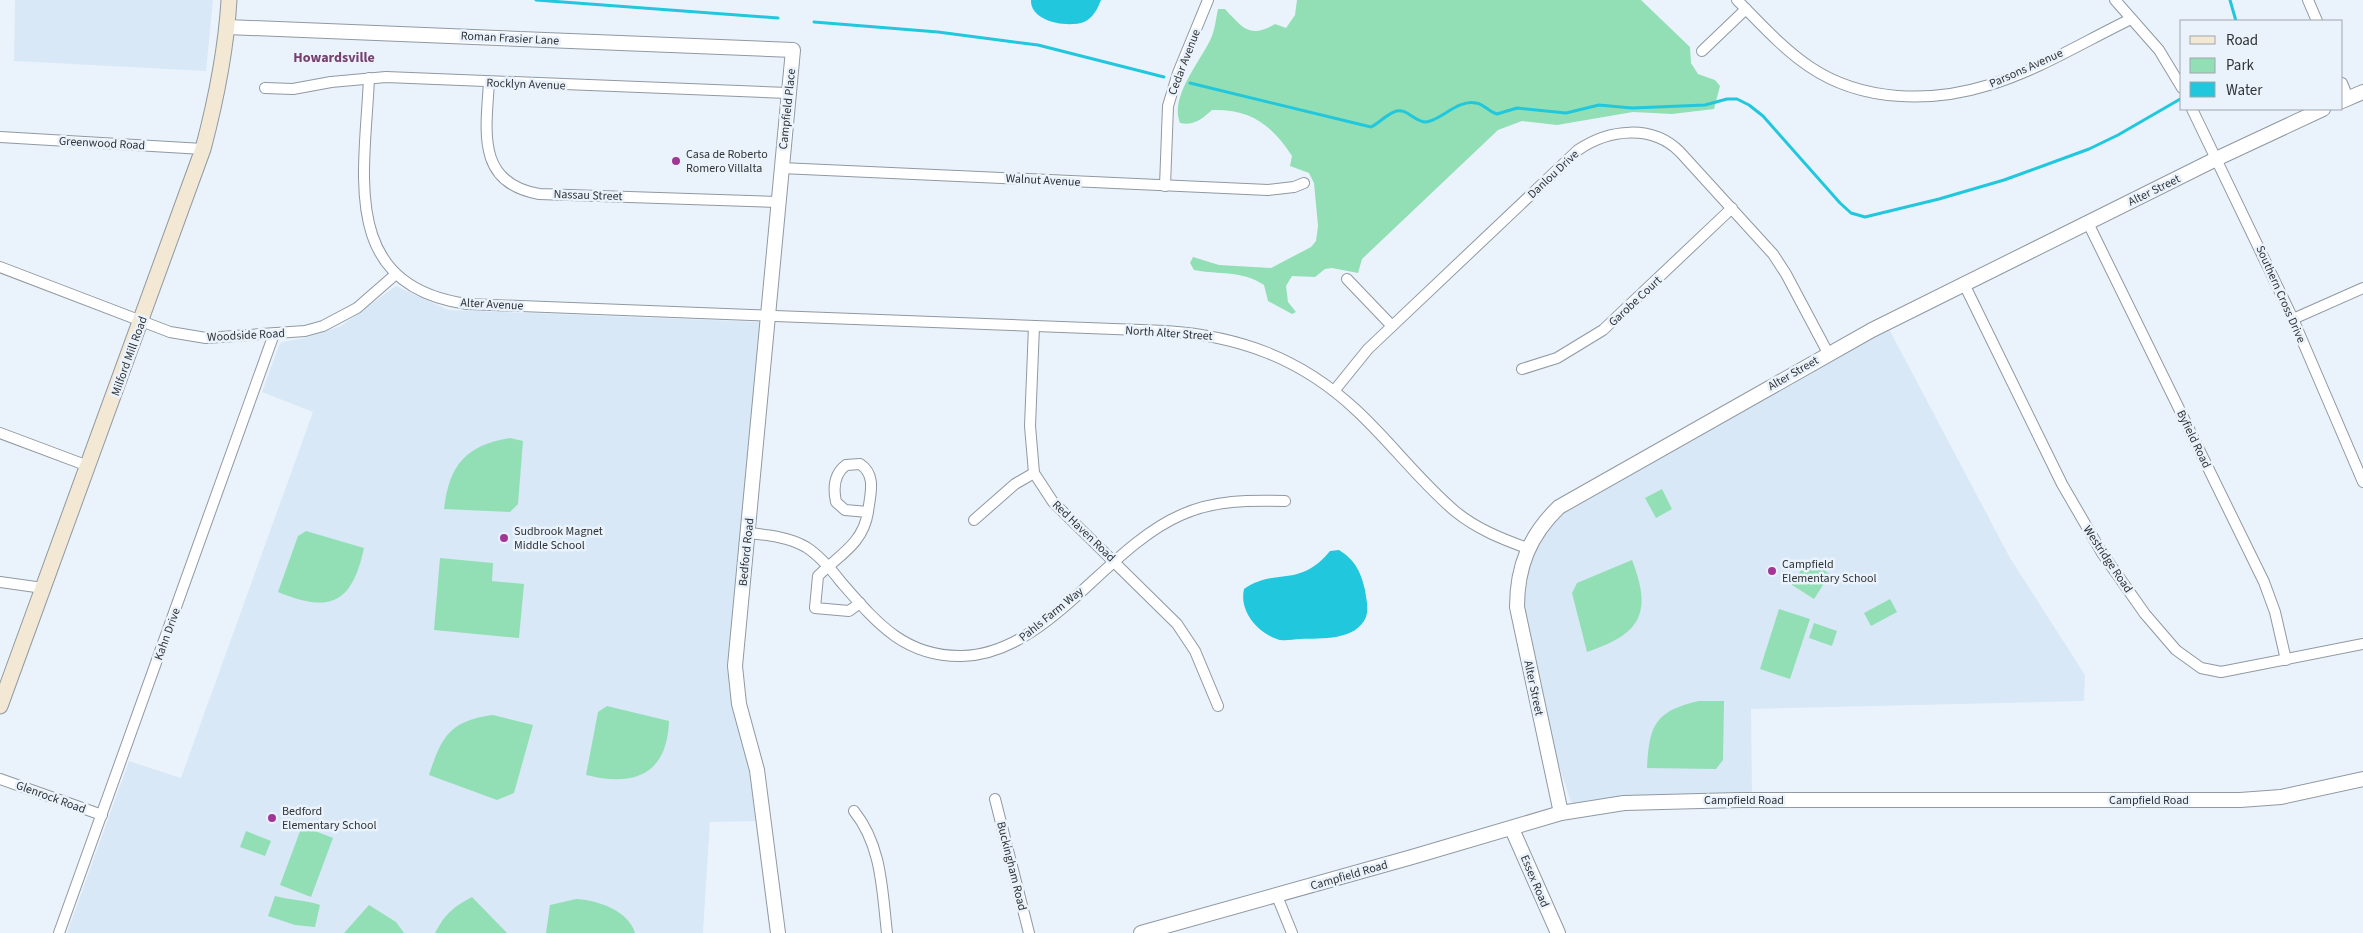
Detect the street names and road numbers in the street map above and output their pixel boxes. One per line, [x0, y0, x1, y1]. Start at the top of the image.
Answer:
street label: Roman Frasier Lane [460, 27, 560, 50]
street label: Cedar Avenue [1164, 27, 1205, 97]
street label: Parsons Avenue [1987, 45, 2066, 92]
street label: Campfield Place [775, 68, 800, 150]
street label: Rocklyn Avenue [486, 75, 566, 94]
street label: Greenwood Road [58, 133, 146, 154]
street label: Danlou Drive [1524, 146, 1583, 203]
street label: Walnut Avenue [1005, 170, 1081, 191]
street label: Alter Street [2125, 171, 2183, 210]
street label: Nassau Street [553, 186, 623, 205]
street label: Southern Cross Drive [2251, 243, 2310, 346]
street label: Garobe Court [1605, 272, 1666, 330]
street label: Alter Avenue [460, 294, 524, 315]
street label: Milford Mill Road [107, 314, 152, 398]
street label: North Alter Street [1125, 322, 1213, 345]
street label: Woodside Road [207, 325, 285, 346]
street label: Alter Street [1765, 352, 1822, 395]
street label: Byfield Road [2172, 407, 2215, 471]
street label: Red Haven Road [1048, 497, 1119, 566]
street label: Bedford Road [734, 517, 759, 587]
street label: Westridge Road [2079, 522, 2136, 596]
street label: Pahls Farm Way [1016, 583, 1087, 646]
street label: Kahn Drive [150, 606, 185, 663]
street label: Alter Street [1519, 659, 1548, 717]
street label: Glenrock Road [14, 777, 88, 818]
street label: Campfield Road [1704, 792, 1784, 809]
street label: Campfield Road [2109, 792, 2189, 809]
street label: Buckingham Road [992, 820, 1031, 912]
street label: Essex Road [1516, 852, 1553, 910]
street label: Campfield Road [1308, 856, 1390, 895]

